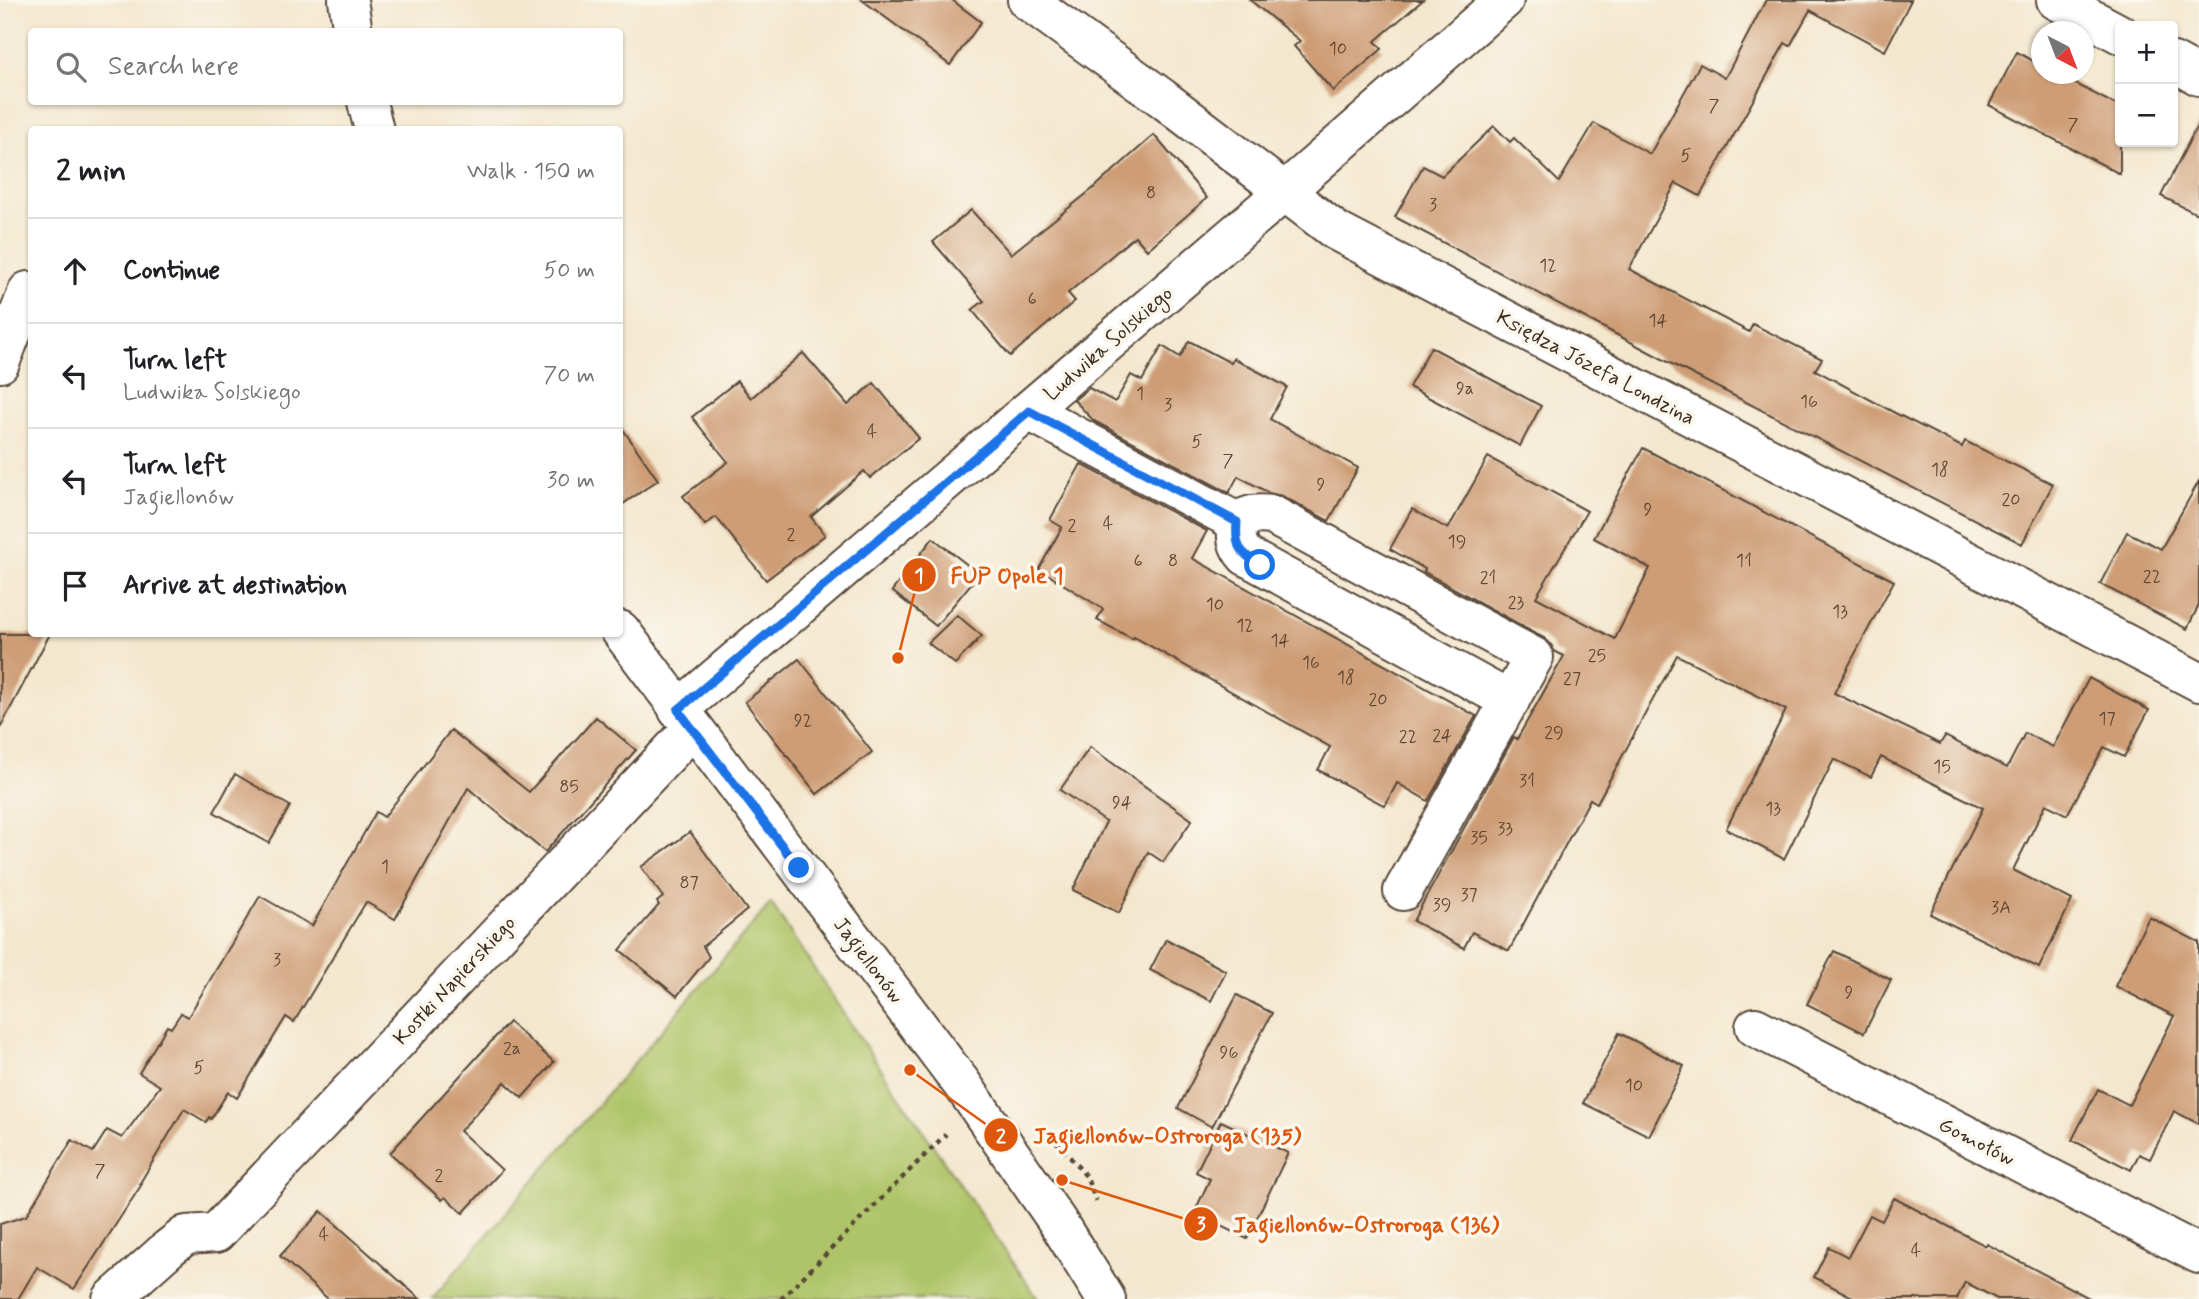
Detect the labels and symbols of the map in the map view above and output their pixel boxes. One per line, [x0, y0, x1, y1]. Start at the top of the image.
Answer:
north arrow [2031, 21, 2094, 84]
house number: 10 [1329, 37, 1347, 61]
house number: 7 [1709, 94, 1720, 118]
house number: 7 [2068, 113, 2079, 137]
house number: 5 [1681, 144, 1692, 168]
house number: 8 [1146, 181, 1156, 205]
house number: 3 [1429, 193, 1437, 217]
house number: 12 [1539, 254, 1557, 278]
street label: Ludwika Solskiego [1038, 280, 1180, 408]
house number: 6 [1027, 287, 1037, 311]
street label: Księdza Józefa Londzina [1491, 304, 1700, 432]
house number: 14 [1649, 309, 1668, 333]
house number: 9a [1456, 377, 1474, 401]
house number: 1 [1136, 382, 1144, 406]
house number: 16 [1800, 390, 1818, 414]
house number: 3 [1164, 393, 1172, 417]
house number: 4 [867, 420, 877, 444]
house number: 5 [1192, 430, 1203, 454]
house number: 7 [1223, 449, 1234, 473]
house number: 18 [1931, 458, 1949, 482]
house number: 9 [1317, 473, 1326, 497]
house number: 20 [2001, 488, 2021, 512]
house number: 9 [1644, 498, 1653, 522]
house number: 4 [1103, 512, 1113, 536]
house number: 2 [1068, 514, 1077, 538]
house number: 2 [787, 523, 796, 547]
house number: 19 [1448, 530, 1466, 554]
house number: 6 [1133, 549, 1143, 573]
house number: 8 [1168, 549, 1178, 573]
route start [1244, 549, 1275, 580]
house number: 11 [1736, 549, 1752, 573]
callout: FUP Opole 1 [902, 553, 1077, 597]
text: 1 [914, 562, 924, 590]
text: FUP Opole 1 [950, 562, 1064, 592]
house number: 22 [2143, 565, 2161, 589]
house number: 21 [1480, 566, 1496, 590]
house number: 23 [1508, 591, 1525, 615]
house number: 10 [1206, 593, 1224, 617]
house number: 13 [1832, 600, 1848, 624]
house number: 12 [1236, 614, 1254, 638]
house number: 14 [1271, 629, 1290, 653]
house number: 25 [1588, 644, 1606, 668]
house number: 16 [1302, 651, 1320, 675]
house number: 18 [1337, 666, 1355, 690]
house number: 27 [1563, 667, 1581, 691]
house number: 20 [1368, 688, 1388, 712]
house number: 17 [2098, 707, 2116, 731]
house number: 92 [794, 709, 812, 733]
house number: 29 [1544, 721, 1564, 745]
house number: 24 [1432, 724, 1452, 748]
house number: 22 [1399, 725, 1417, 749]
house number: 15 [1933, 755, 1951, 779]
house number: 31 [1519, 769, 1535, 793]
house number: 85 [559, 775, 579, 799]
house number: 94 [1112, 791, 1132, 815]
house number: 13 [1765, 797, 1781, 821]
house number: 33 [1497, 817, 1513, 841]
house number: 35 [1470, 826, 1488, 850]
route end [783, 852, 814, 883]
house number: 1 [381, 855, 389, 879]
house number: 87 [679, 871, 699, 895]
house number: 37 [1460, 883, 1478, 907]
house number: 39 [1433, 893, 1451, 917]
house number: 3A [1991, 896, 2011, 920]
street label: Kostki Napierskiego [387, 910, 522, 1052]
street label: Jagiellonów [825, 912, 910, 1011]
house number: 3 [273, 948, 281, 972]
house number: 9 [1845, 981, 1854, 1005]
house number: 2a [503, 1037, 521, 1061]
house number: 96 [1220, 1041, 1238, 1065]
house number: 5 [194, 1056, 205, 1080]
house number: 10 [1625, 1074, 1643, 1098]
street label: Gomołów [1934, 1111, 2019, 1173]
callout: Jagiellonów-Ostroroga (135) [984, 1113, 1315, 1157]
text: Jagiellonów-Ostroroga (135) [1033, 1122, 1302, 1155]
text: 2 [996, 1123, 1007, 1151]
house number: 7 [95, 1159, 106, 1183]
house number: 2 [435, 1164, 444, 1188]
callout: Jagiellonów-Ostroroga (136) [1184, 1202, 1513, 1246]
text: 3 [1196, 1211, 1206, 1239]
text: Jagiellonów-Ostroroga (136) [1233, 1211, 1500, 1244]
house number: 4 [319, 1223, 329, 1247]
house number: 4 [1911, 1239, 1921, 1263]

